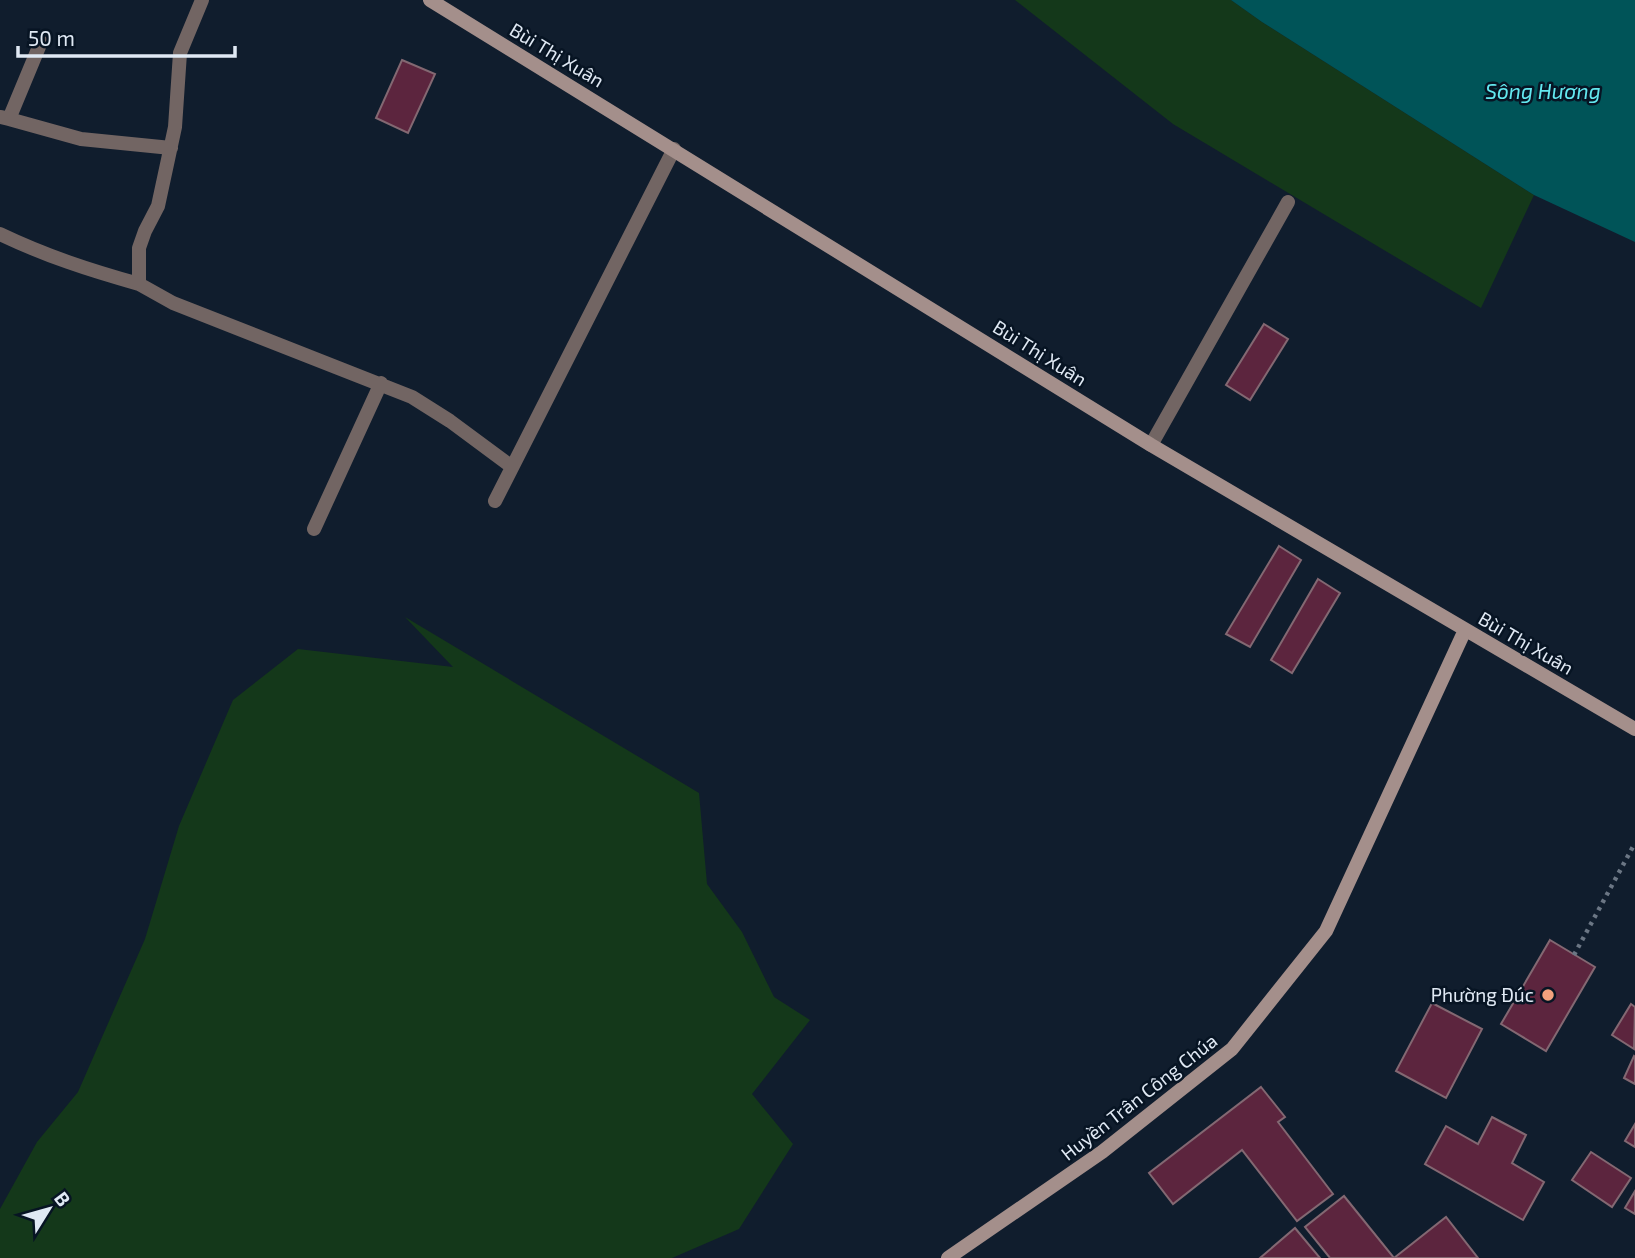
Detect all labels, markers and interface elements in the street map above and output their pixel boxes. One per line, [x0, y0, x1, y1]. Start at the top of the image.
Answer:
scale bar [18, 14, 234, 58]
street label: Bùi Thị Xuân [506, 17, 609, 92]
text: 50 m [28, 25, 75, 50]
water label: Sông Hương [1485, 78, 1601, 103]
street label: Bùi Thị Xuân [989, 315, 1091, 390]
street label: Bùi Thị Xuân [1475, 606, 1578, 679]
place label: Phường Đúc [1431, 983, 1534, 1006]
marker: Phường Đúc [1540, 987, 1556, 1003]
street label: Huyền Trân Công Chúa [1056, 1029, 1221, 1165]
north arrow [14, 1174, 84, 1244]
text: B [50, 1187, 76, 1210]

